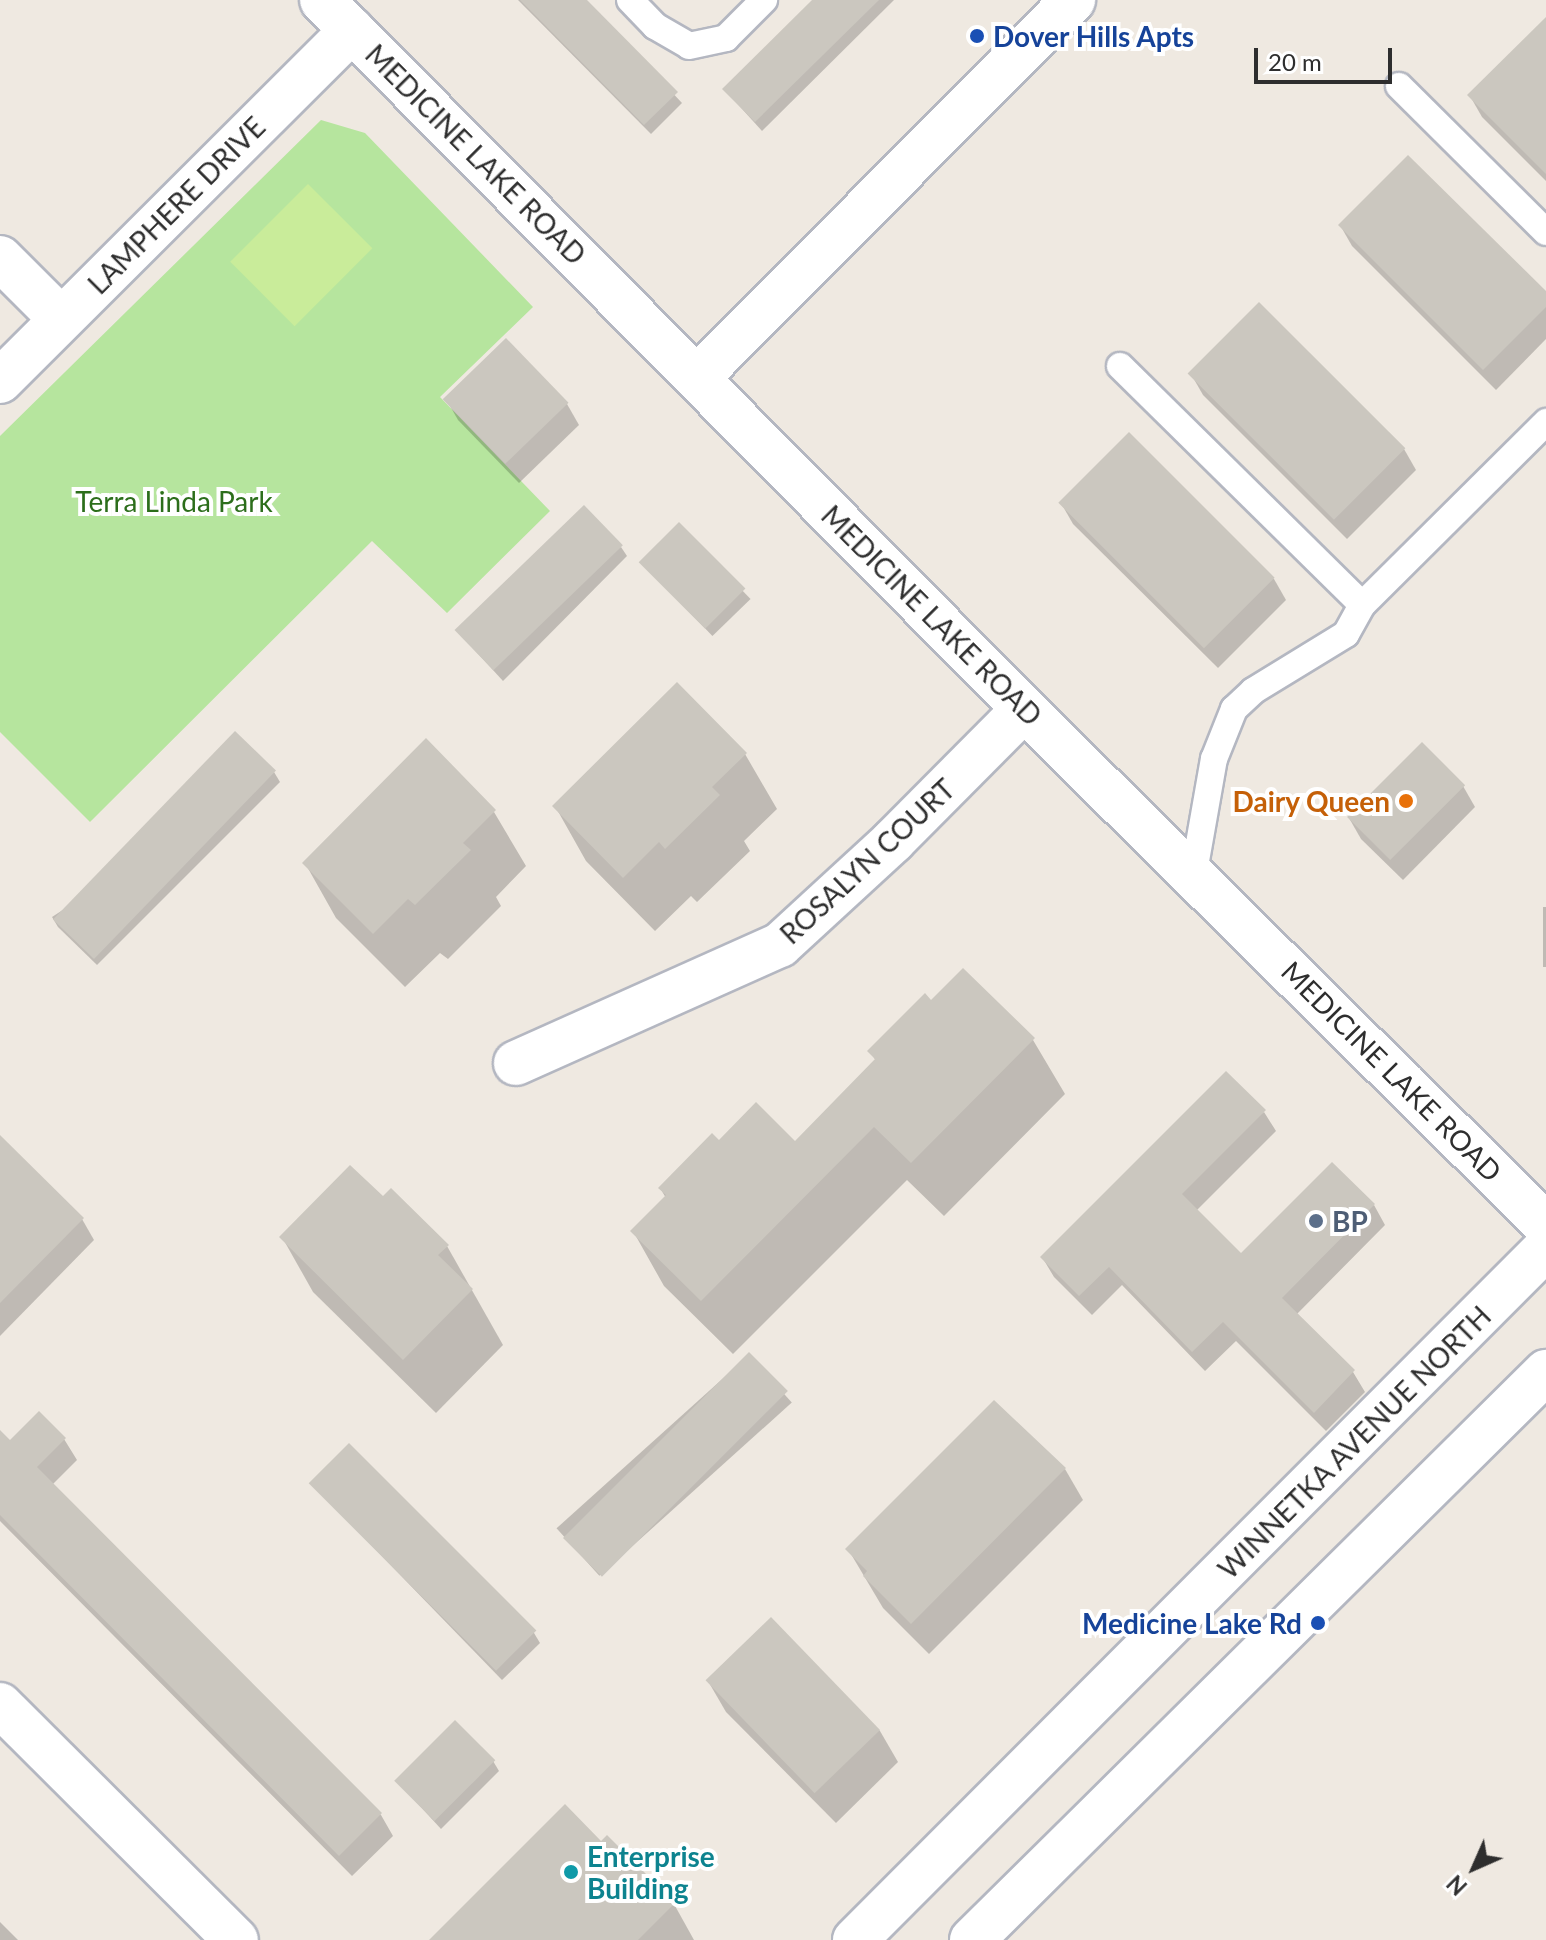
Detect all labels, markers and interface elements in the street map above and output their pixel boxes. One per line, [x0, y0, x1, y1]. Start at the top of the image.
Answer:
place label: Dover Hills Apts [993, 19, 1196, 53]
marker: Dover Hills Apts [968, 27, 986, 45]
scale bar [1258, 32, 1396, 82]
street label: MEDICINE LAKE ROAD [359, 37, 593, 271]
text: 20 m [1268, 47, 1322, 76]
street label: LAMPHERE DRIVE [81, 110, 271, 300]
park label: Terra Linda Park [75, 484, 273, 518]
street label: MEDICINE LAKE ROAD [815, 498, 1049, 732]
street label: ROSALYN COURT [773, 772, 961, 950]
place label: Dairy Queen [1232, 784, 1390, 818]
marker: Dairy Queen [1397, 792, 1415, 810]
street label: MEDICINE LAKE ROAD [1275, 954, 1509, 1188]
place label: BP [1332, 1204, 1368, 1238]
marker: BP [1307, 1212, 1325, 1230]
street label: WINNETKA AVENUE NORTH [1210, 1298, 1498, 1586]
place label: Medicine Lake Rd [1082, 1606, 1302, 1640]
marker: Medicine Lake Rd [1309, 1614, 1327, 1632]
north arrow [1434, 1828, 1514, 1908]
place label: Enterprise Building [587, 1839, 715, 1905]
marker: Enterprise Building [562, 1863, 580, 1881]
text: N [1441, 1870, 1472, 1901]

